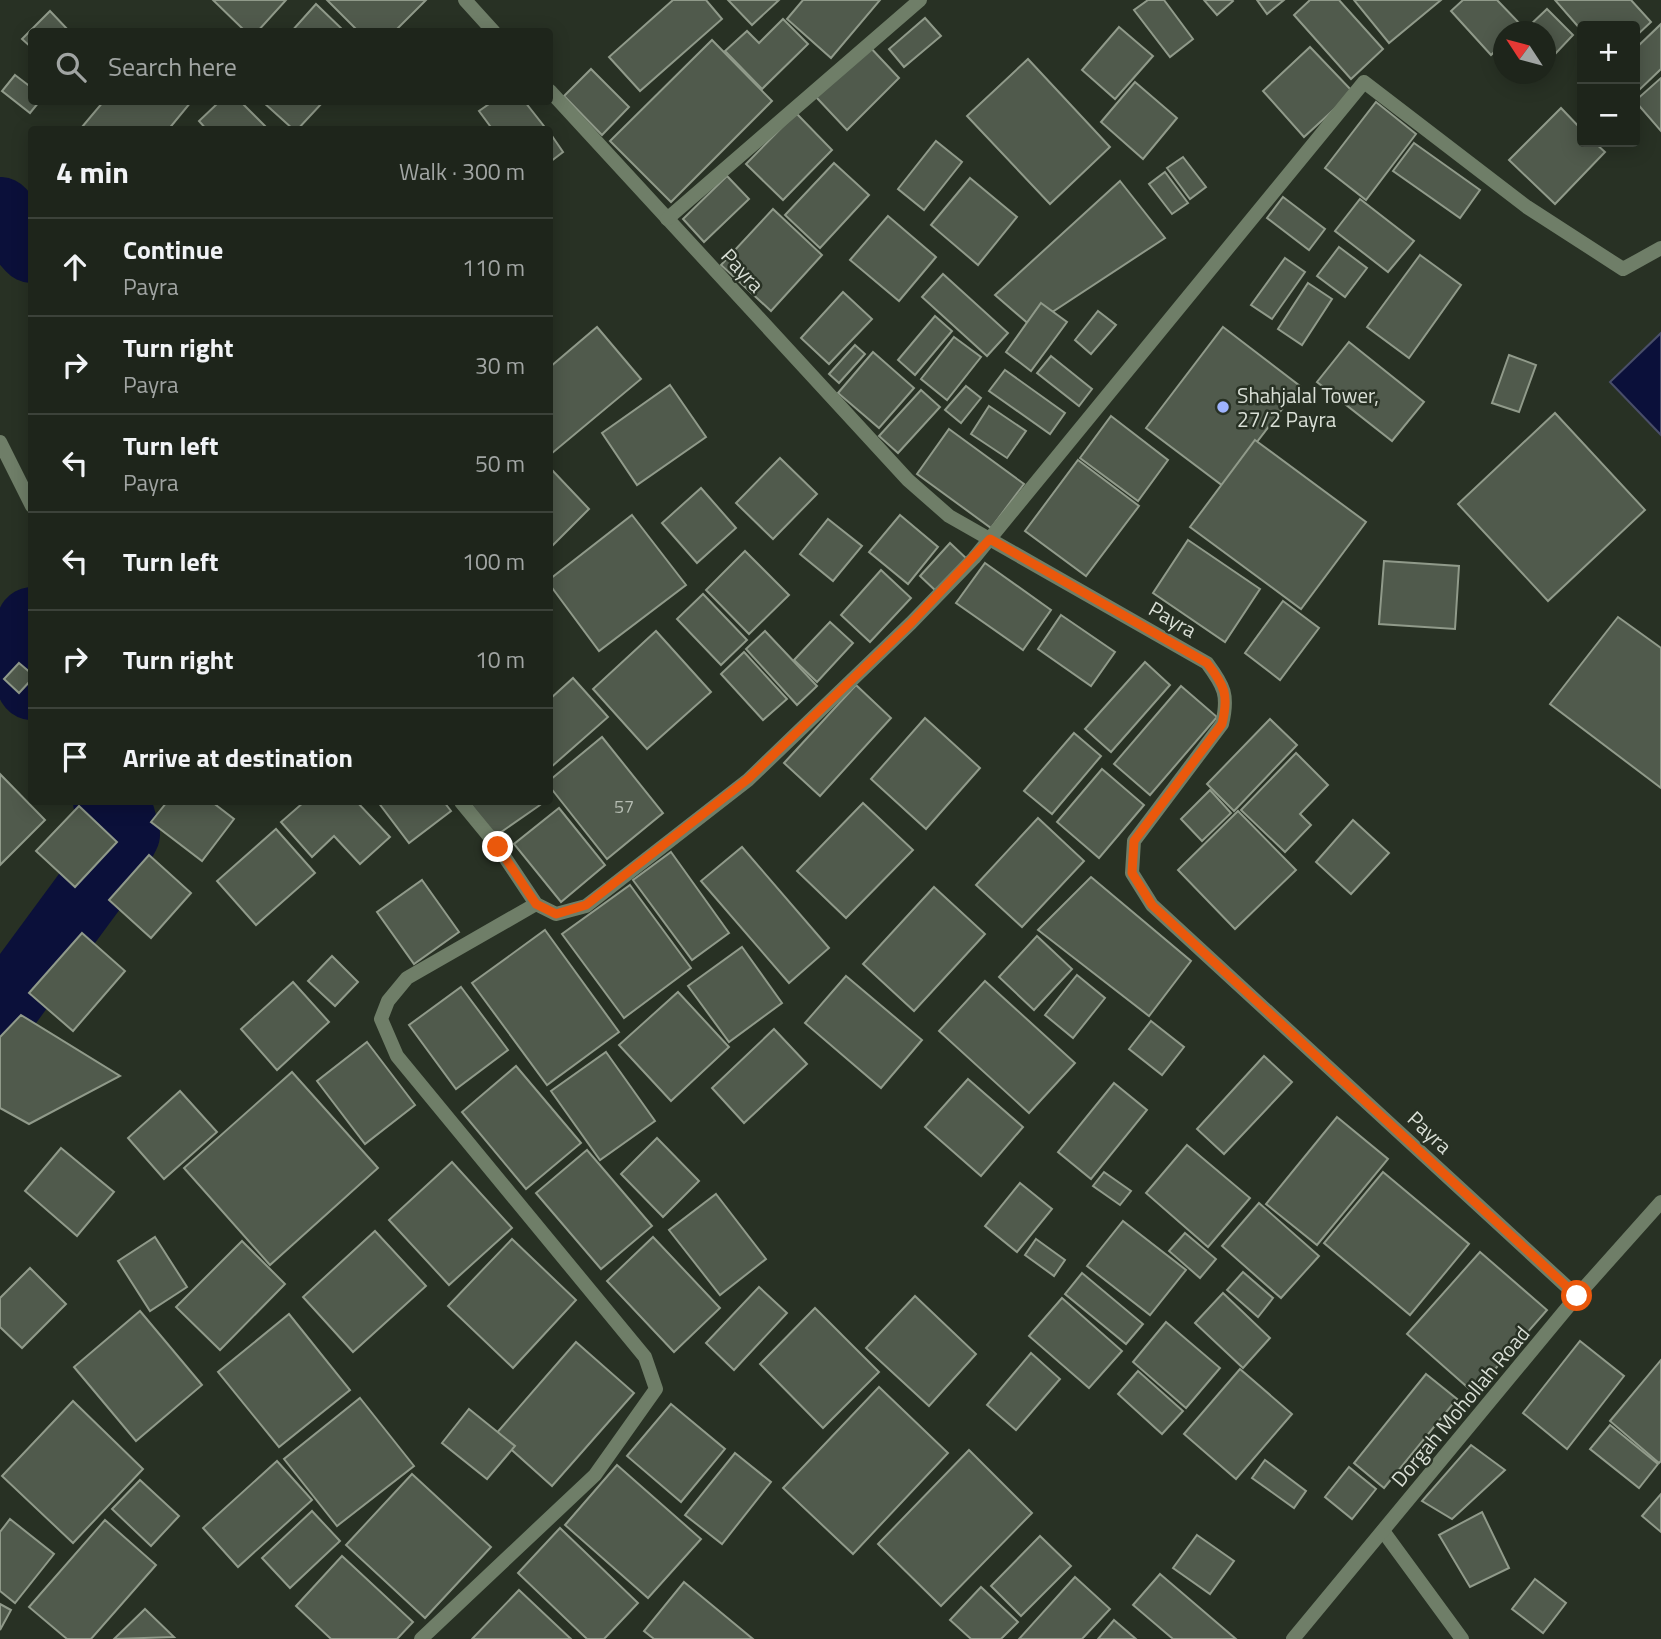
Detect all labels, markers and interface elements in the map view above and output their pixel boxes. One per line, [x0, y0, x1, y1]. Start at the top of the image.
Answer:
north arrow [1493, 21, 1556, 84]
map controls [1577, 21, 1640, 147]
button: + [1577, 21, 1640, 84]
search box [28, 28, 553, 105]
text: Search here [108, 47, 237, 86]
icon: search [52, 48, 90, 86]
button: − [1577, 84, 1640, 147]
text: 4 min [56, 149, 129, 195]
text: Walk · 300 m [399, 154, 525, 189]
text: Continue [123, 230, 223, 269]
street label: Payra [714, 241, 772, 300]
icon: ahead [56, 248, 94, 286]
text: 110 m [462, 250, 525, 285]
text: Payra [123, 269, 179, 304]
text: Turn right [123, 328, 234, 367]
icon: right [56, 346, 94, 384]
text: 30 m [475, 348, 525, 383]
text: Payra [123, 367, 179, 402]
place label: Shahjalal Tower, 27/2 Payra [1237, 379, 1379, 435]
marker: Shahjalal Tower, 27/2 Payra [1215, 399, 1231, 415]
text: Turn left [123, 426, 218, 465]
icon: left [56, 444, 94, 482]
text: 50 m [475, 446, 525, 481]
text: Payra [123, 465, 179, 500]
icon: left [56, 542, 94, 580]
text: Turn left [123, 542, 218, 581]
text: 100 m [462, 544, 525, 579]
street label: Payra [1143, 592, 1203, 646]
icon: right [56, 640, 94, 678]
text: Turn right [123, 640, 234, 679]
text: 10 m [475, 642, 525, 677]
icon: arrive [56, 738, 94, 776]
text: Arrive at destination [123, 738, 353, 777]
house number: 57 [614, 793, 634, 820]
route end [482, 831, 513, 862]
street label: Payra [1401, 1103, 1460, 1161]
route start [1561, 1280, 1592, 1311]
street label: Dorgah Mohollah Road [1383, 1319, 1537, 1493]

